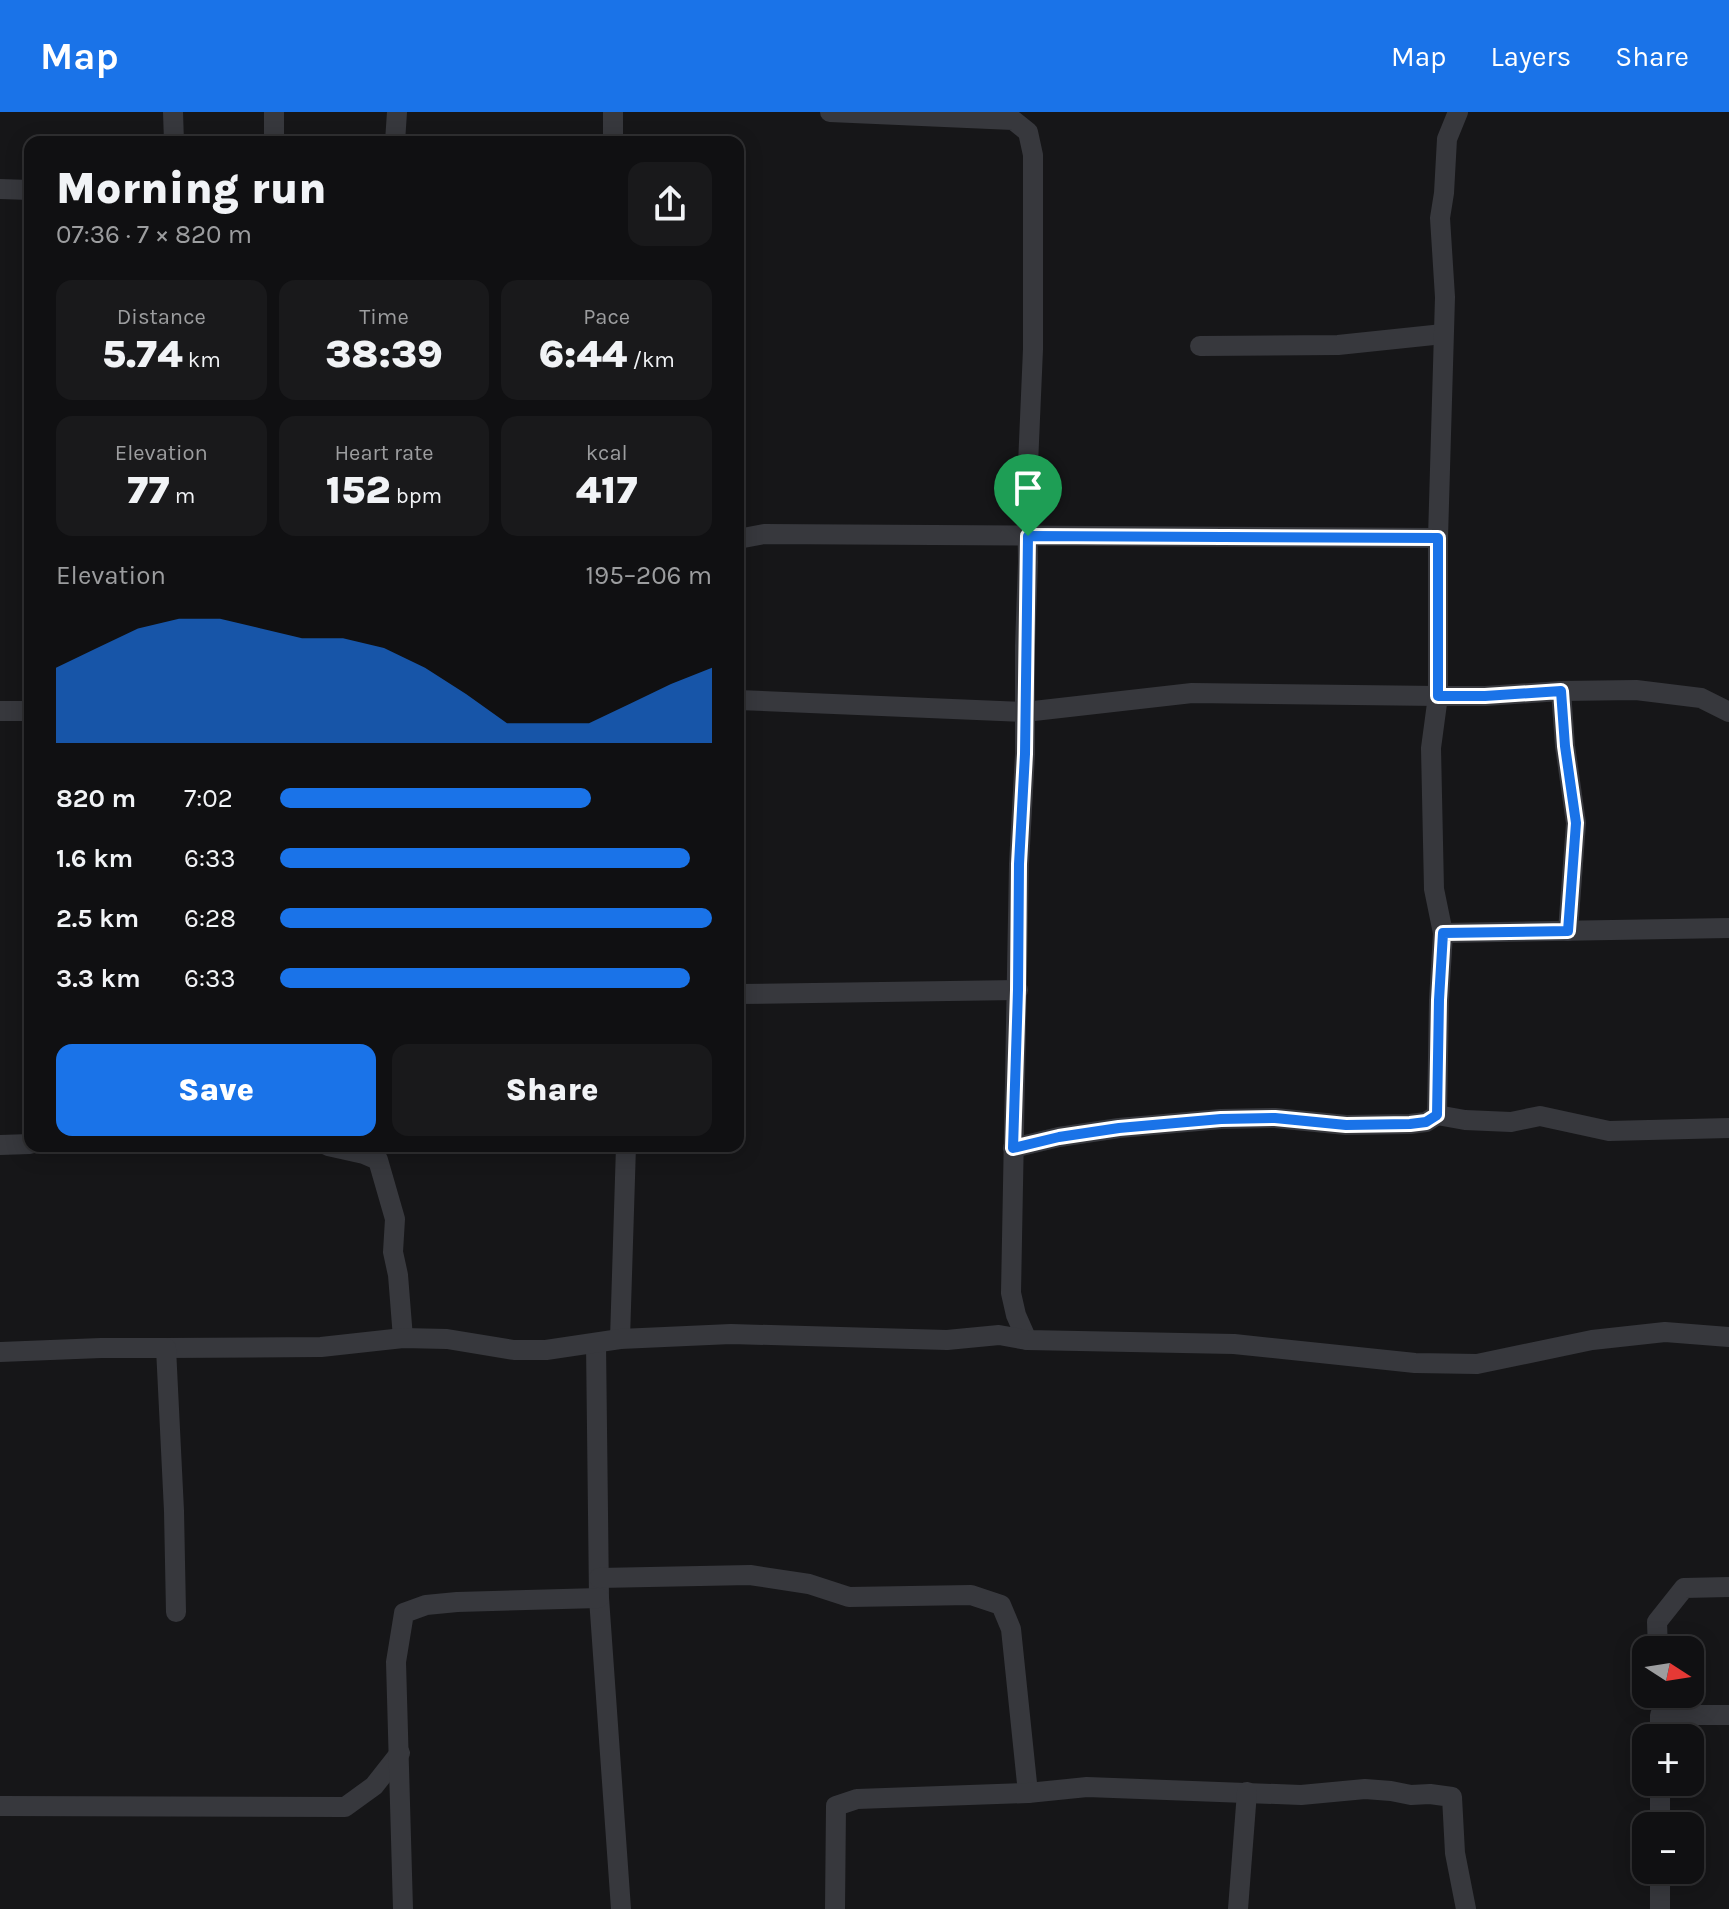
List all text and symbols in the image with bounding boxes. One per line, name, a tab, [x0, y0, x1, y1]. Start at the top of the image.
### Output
text: Map	[40, 34, 119, 79]
text: Map	[1391, 40, 1446, 73]
text: Layers	[1490, 40, 1571, 73]
text: Share	[1615, 40, 1689, 73]
button: share	[628, 162, 712, 246]
text: Morning run	[56, 163, 327, 214]
text: 07:36 · 7 × 820 m	[56, 219, 252, 250]
text: Distance	[117, 304, 206, 330]
text: Time	[359, 304, 409, 330]
text: Pace	[583, 304, 630, 330]
text: 5.74	[102, 330, 183, 377]
text: 38:39	[325, 330, 443, 377]
text: 6:44	[538, 330, 627, 377]
text: km	[183, 347, 221, 373]
text: /km	[627, 347, 675, 373]
text: Elevation	[115, 440, 208, 466]
text: Heart rate	[334, 440, 434, 466]
text: kcal	[586, 440, 628, 466]
pin	[994, 454, 1062, 536]
text: 77	[127, 466, 170, 513]
text: 152	[326, 466, 390, 513]
text: 417	[576, 466, 638, 513]
icon: arrive	[1006, 466, 1050, 510]
text: m	[170, 483, 195, 509]
text: bpm	[390, 483, 442, 509]
text: Elevation	[56, 560, 166, 591]
text: 195–206 m	[585, 560, 712, 591]
text: 820 m	[56, 783, 136, 814]
text: 7:02	[184, 783, 233, 814]
text: 1.6 km	[56, 843, 133, 874]
text: 6:33	[184, 843, 236, 874]
text: 2.5 km	[56, 903, 139, 934]
text: 6:28	[184, 903, 236, 934]
text: 3.3 km	[56, 963, 141, 994]
text: 6:33	[184, 963, 236, 994]
button: Save	[56, 1044, 376, 1136]
button: Share	[392, 1044, 712, 1136]
north arrow	[1632, 1636, 1704, 1708]
map controls	[1632, 1636, 1704, 1884]
button: +	[1632, 1724, 1704, 1796]
button: −	[1632, 1812, 1704, 1884]

